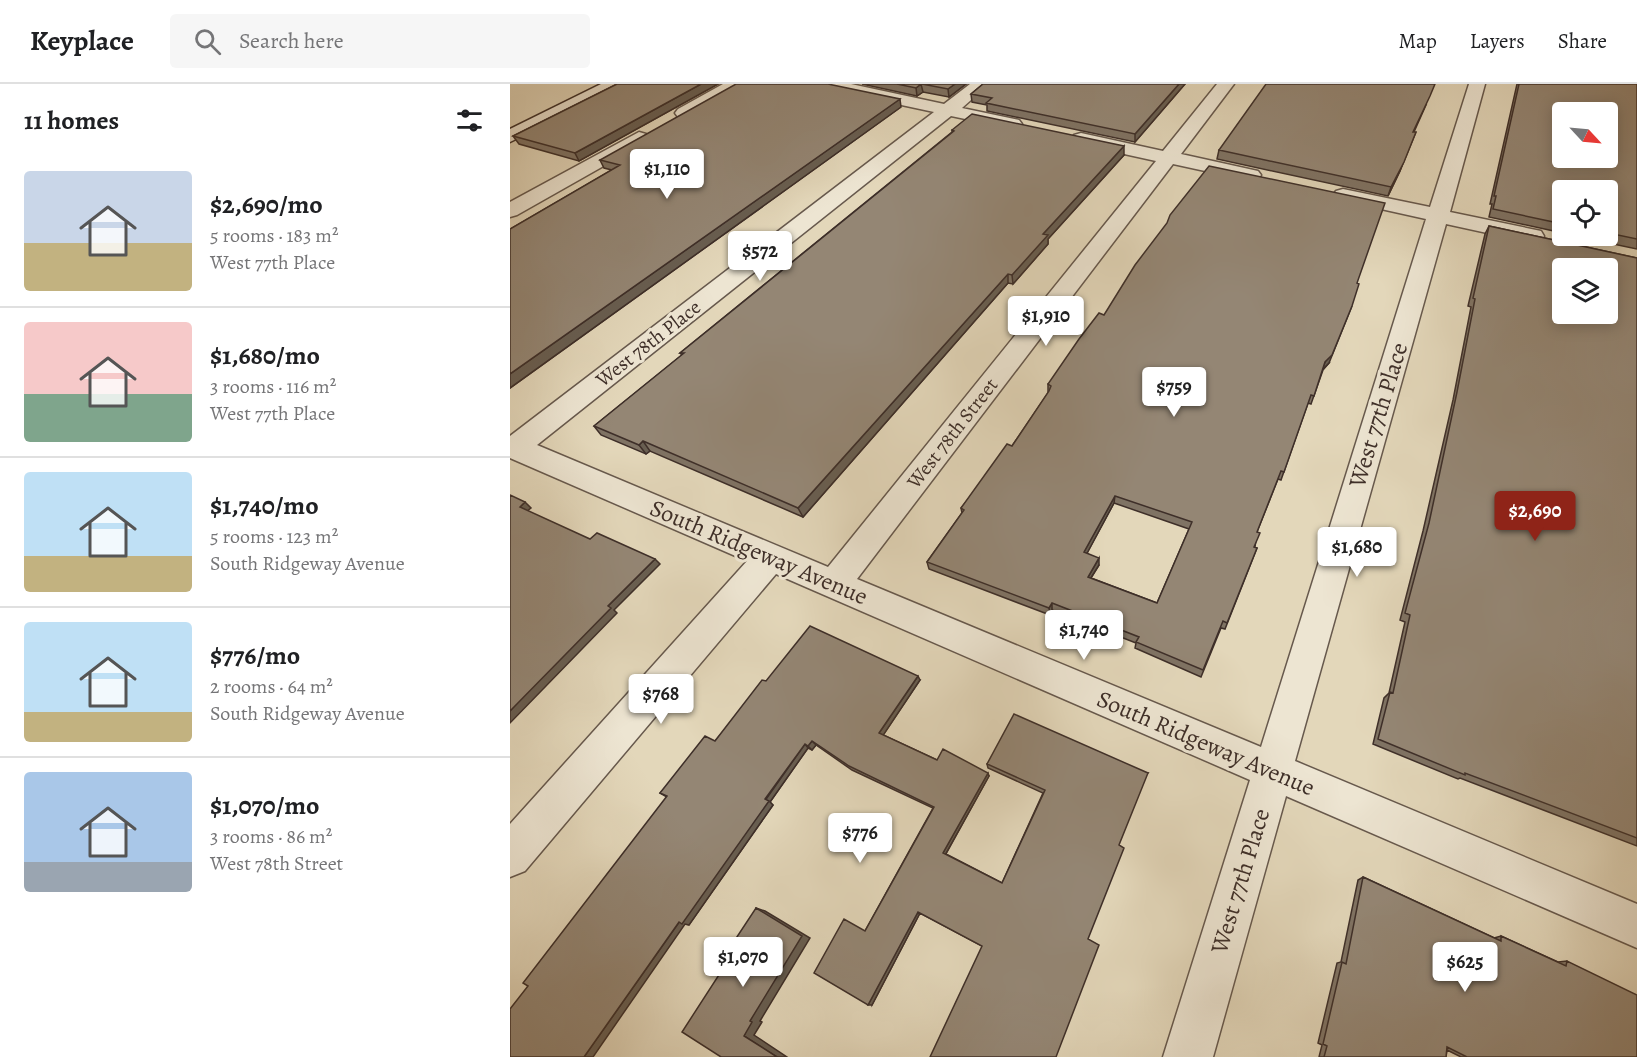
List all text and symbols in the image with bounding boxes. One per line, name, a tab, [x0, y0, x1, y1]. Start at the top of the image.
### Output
search box	[170, 14, 590, 68]
text: Keyplace	[30, 22, 134, 60]
icon: search	[191, 25, 224, 58]
text: Search here	[239, 26, 344, 56]
text: Map	[1398, 27, 1437, 55]
text: Layers	[1470, 27, 1525, 55]
text: Share	[1558, 27, 1607, 55]
north arrow	[1552, 102, 1618, 168]
map controls	[1552, 102, 1618, 324]
text: 11 homes	[24, 103, 119, 138]
icon: filters	[453, 104, 486, 137]
pin: $1,110	[618, 149, 716, 200]
text: $1,110	[644, 155, 690, 182]
button: locate	[1552, 180, 1618, 246]
text: $2,690/mo	[210, 187, 323, 222]
icon: home	[72, 195, 144, 267]
text: 5 rooms · 183 m²	[210, 222, 339, 249]
pin: $572	[724, 231, 796, 282]
text: $572	[742, 237, 778, 264]
text: West 77th Place	[210, 249, 335, 276]
button: layers	[1552, 258, 1618, 324]
street label: West 78th Place	[589, 294, 706, 394]
pin: $1,910	[997, 296, 1095, 347]
text: $1,910	[1022, 302, 1070, 329]
text: $1,680/mo	[210, 338, 320, 373]
street label: West 77th Place	[1340, 339, 1415, 492]
icon: home	[72, 346, 144, 418]
pin: $759	[1138, 367, 1210, 418]
street label: West 78th Street	[900, 372, 1004, 495]
text: 3 rooms · 116 m²	[210, 373, 336, 400]
text: $759	[1156, 373, 1192, 400]
text: West 77th Place	[210, 400, 335, 427]
text: $1,740/mo	[210, 488, 319, 523]
pin: $2,690	[1486, 491, 1584, 542]
street label: South Ridgeway Avenue	[645, 492, 873, 612]
icon: home	[72, 496, 144, 568]
text: $2,690	[1508, 497, 1562, 524]
text: 5 rooms · 123 m²	[210, 523, 338, 550]
pin: $1,680	[1308, 527, 1406, 578]
text: $1,680	[1332, 533, 1382, 560]
text: South Ridgeway Avenue	[210, 550, 405, 577]
pin: $1,740	[1035, 610, 1133, 661]
text: $1,740	[1059, 616, 1109, 643]
text: $776/mo	[210, 638, 300, 673]
icon: home	[72, 646, 144, 718]
text: 2 rooms · 64 m²	[210, 673, 333, 700]
pin: $768	[625, 674, 697, 725]
text: $768	[643, 680, 679, 707]
street label: South Ridgeway Avenue	[1092, 683, 1320, 803]
text: South Ridgeway Avenue	[210, 700, 405, 727]
text: $1,070/mo	[210, 788, 319, 823]
icon: home	[72, 796, 144, 868]
street label: West 77th Place	[1202, 805, 1277, 958]
pin: $776	[824, 813, 896, 864]
text: $776	[842, 819, 878, 846]
text: 3 rooms · 86 m²	[210, 823, 332, 850]
text: West 78th Street	[210, 850, 343, 877]
pin: $1,070	[694, 937, 792, 988]
pin: $625	[1429, 942, 1501, 993]
text: $1,070	[718, 943, 768, 970]
text: $625	[1447, 948, 1483, 975]

